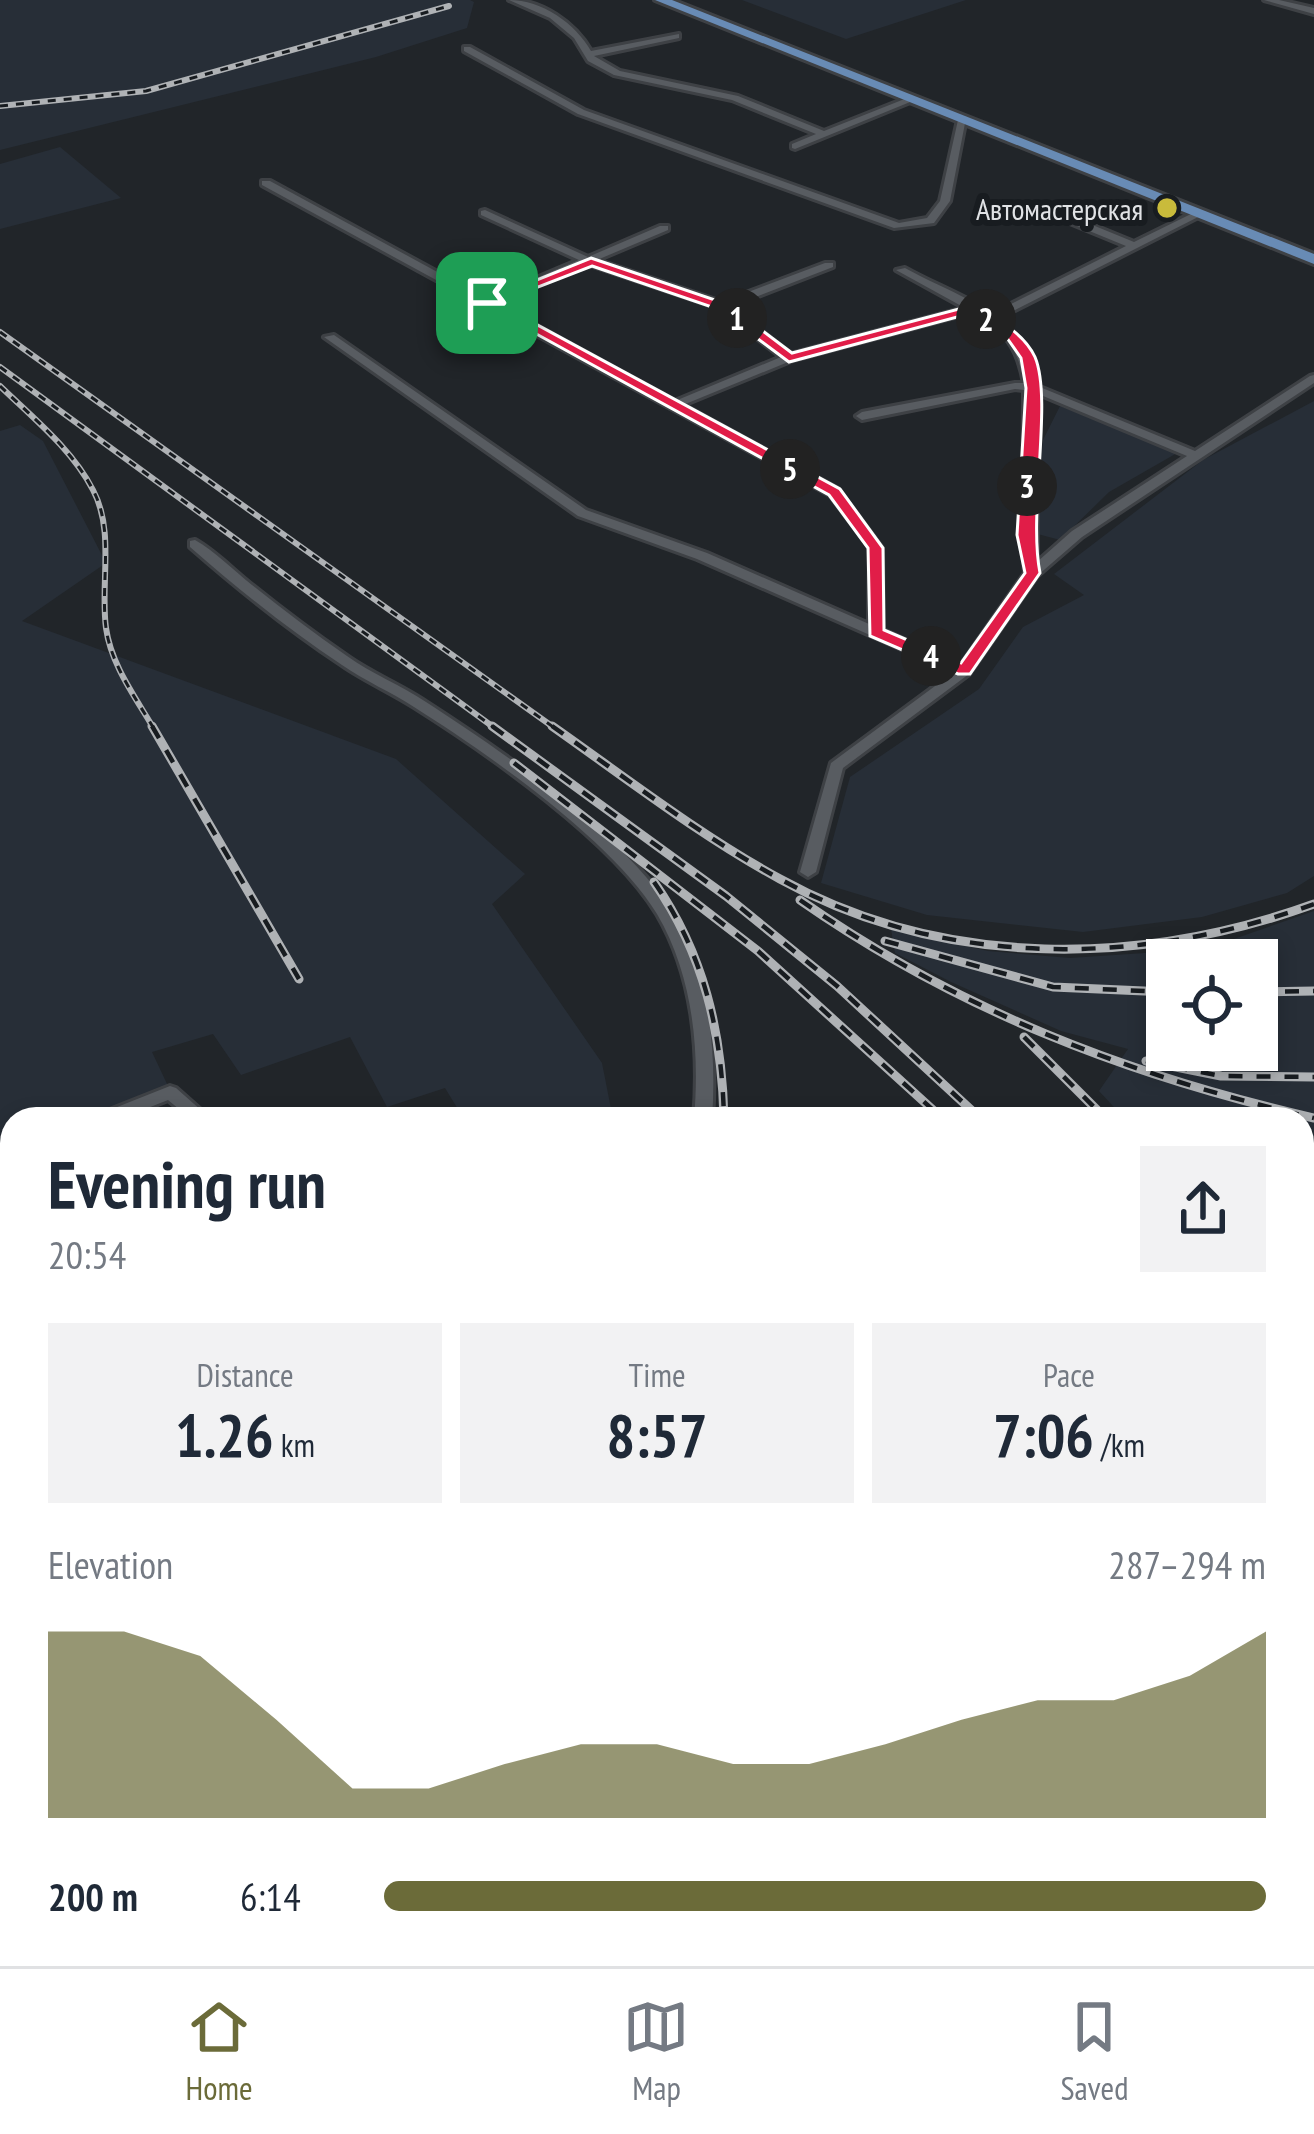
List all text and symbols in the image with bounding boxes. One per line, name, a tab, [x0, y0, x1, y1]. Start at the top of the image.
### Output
place label: Автомастерская	[976, 189, 1143, 228]
marker: Автомастерская	[1154, 195, 1180, 221]
pin	[436, 252, 538, 354]
icon: arrive	[454, 270, 520, 336]
pin: 1	[707, 288, 767, 348]
pin: 2	[956, 289, 1016, 349]
text: 1	[729, 296, 745, 339]
text: 2	[978, 297, 994, 340]
pin: 5	[760, 439, 820, 499]
text: 5	[782, 447, 798, 490]
pin: 3	[997, 456, 1057, 516]
text: 3	[1019, 464, 1035, 507]
pin: 4	[901, 626, 961, 686]
text: 4	[923, 634, 939, 677]
map controls	[1146, 939, 1278, 1071]
button: locate	[1146, 939, 1278, 1071]
text: Evening run	[48, 1141, 326, 1226]
button: share	[1140, 1146, 1266, 1272]
text: 20:54	[48, 1229, 126, 1280]
text: Distance	[196, 1353, 294, 1396]
text: Time	[628, 1353, 686, 1396]
text: Pace	[1043, 1353, 1095, 1396]
text: 1.26	[175, 1396, 274, 1474]
text: 8:57	[606, 1396, 708, 1474]
text: 7:06	[993, 1396, 1094, 1474]
text: km	[274, 1423, 315, 1466]
text: /km	[1094, 1423, 1145, 1466]
text: Elevation	[48, 1539, 173, 1590]
text: 287–294 m	[1108, 1539, 1266, 1590]
text: 200 m	[48, 1871, 138, 1922]
text: 6:14	[240, 1871, 301, 1922]
tab: Home	[185, 1994, 253, 2109]
tab: Map	[623, 1994, 689, 2109]
tab: Saved	[1060, 1994, 1128, 2109]

